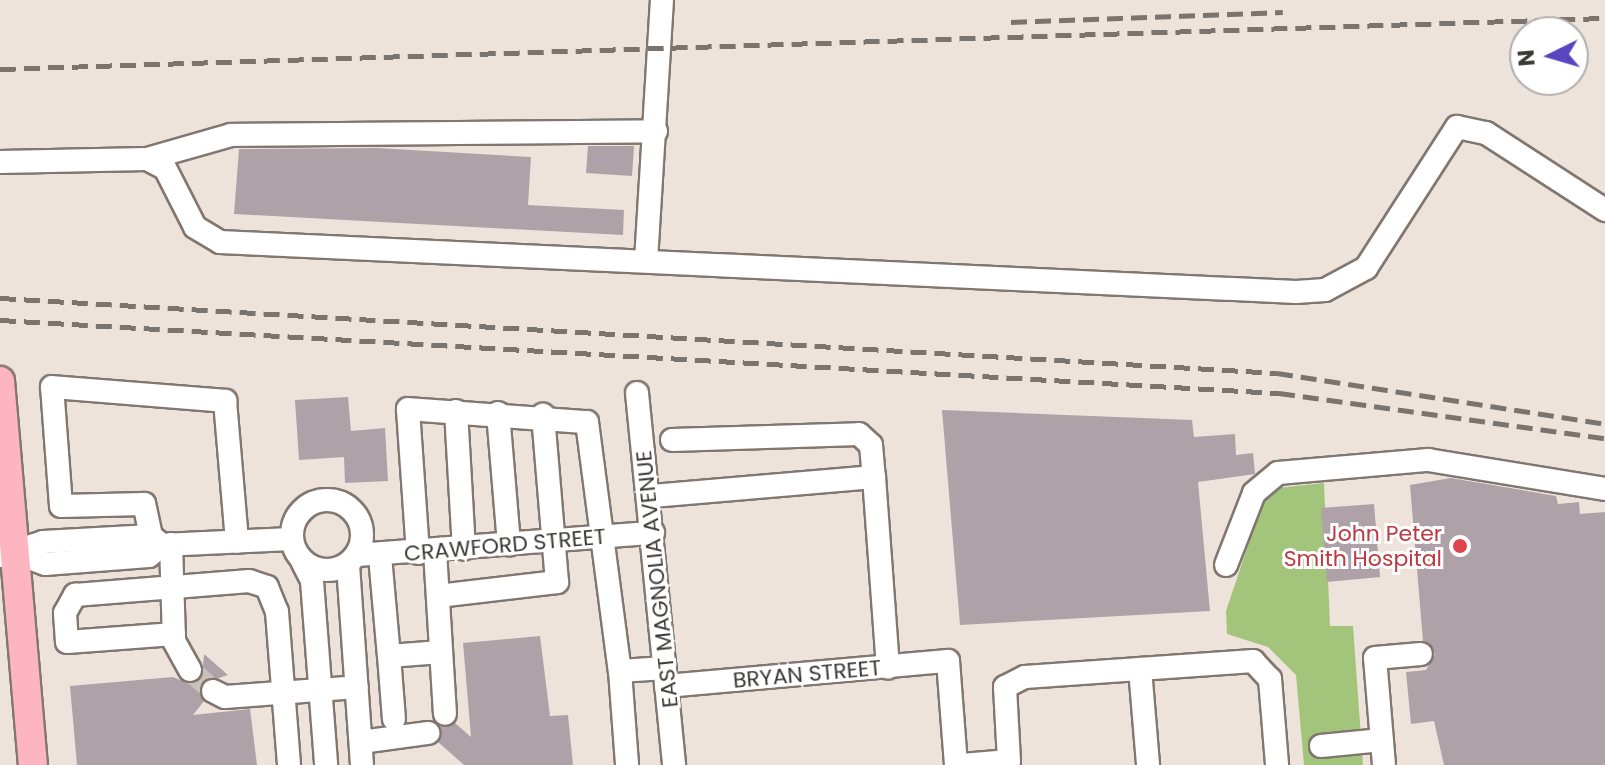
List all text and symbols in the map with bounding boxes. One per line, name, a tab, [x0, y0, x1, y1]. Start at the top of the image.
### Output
north arrow	[1509, 16, 1589, 96]
text: N	[1510, 48, 1543, 68]
street label: EAST MAGNOLIA AVENUE	[630, 449, 684, 709]
place label: John Peter Smith Hospital	[1284, 520, 1442, 572]
street label: CRAWFORD STREET	[403, 523, 607, 567]
marker: John Peter Smith Hospital	[1449, 535, 1471, 557]
street label: BRYAN STREET	[732, 654, 882, 694]

